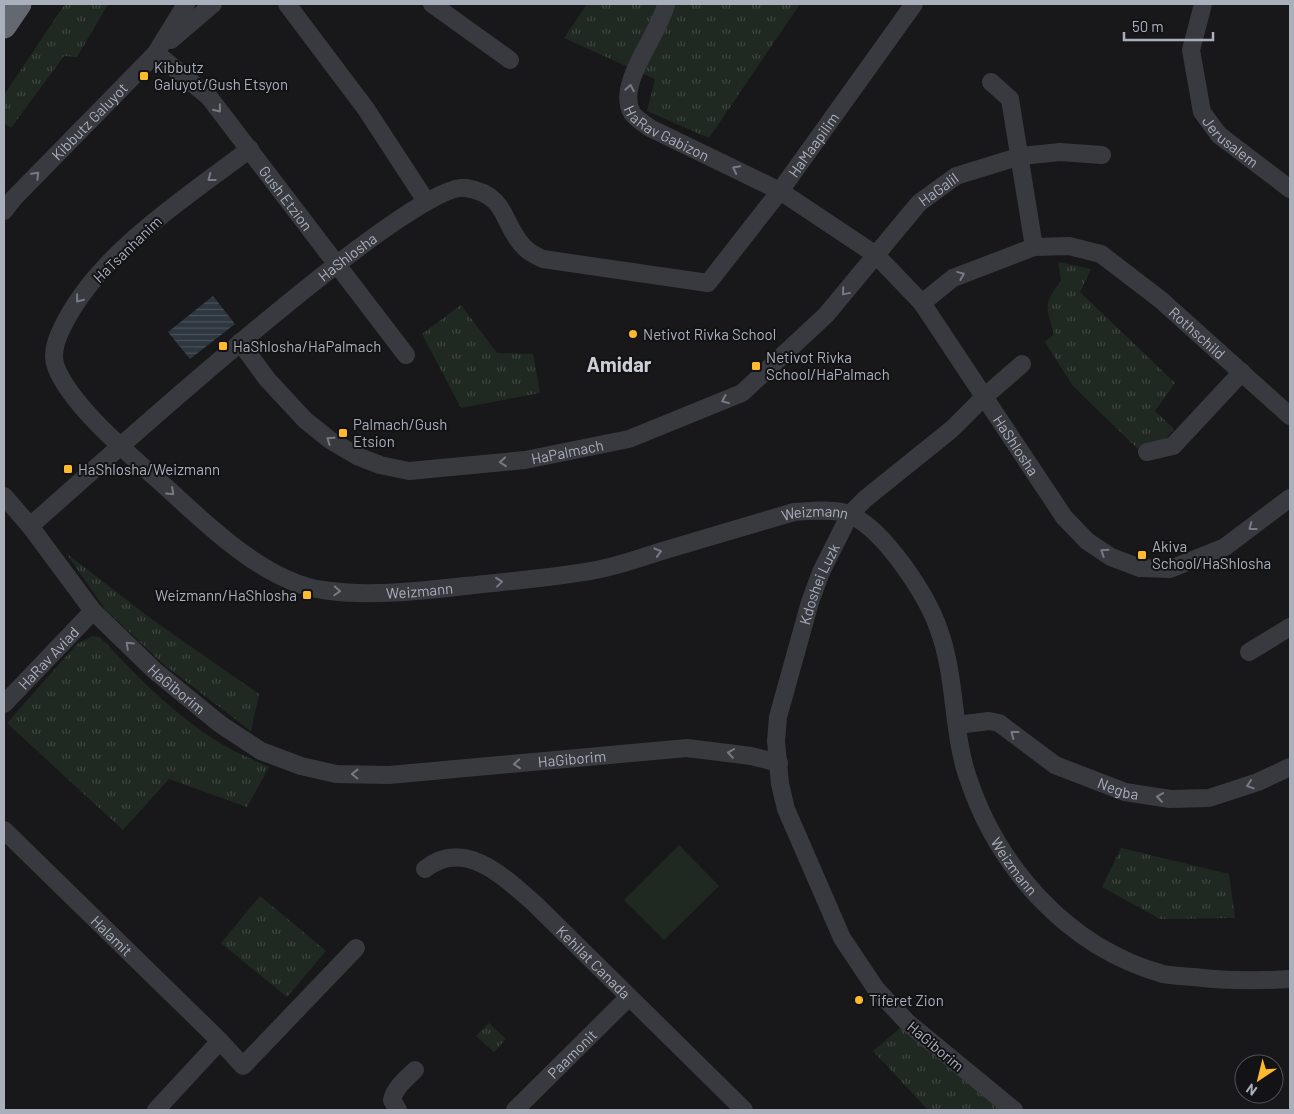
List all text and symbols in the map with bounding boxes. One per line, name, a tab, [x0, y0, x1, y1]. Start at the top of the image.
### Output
scale bar	[1124, 10, 1213, 42]
text: 50 m	[1132, 17, 1164, 35]
place label: Kibbutz Galuyot/Gush Etsyon	[154, 58, 288, 93]
marker: Kibbutz Galuyot/Gush Etsyon	[138, 70, 150, 82]
street label: Kibbutz Galuyot	[47, 79, 131, 164]
one-way arrow	[624, 84, 634, 93]
street label: HaRav Gabizon	[620, 102, 712, 164]
one-way arrow	[213, 103, 221, 112]
street label: HaMaapilim	[784, 109, 842, 181]
street label: Jerusalem	[1199, 112, 1262, 171]
street label: Gush Etzion	[256, 162, 317, 234]
one-way arrow	[732, 165, 741, 175]
street label: HaGalil	[915, 168, 962, 210]
one-way arrow	[30, 172, 39, 181]
one-way arrow	[207, 172, 217, 181]
street label: HaTsanhanim	[89, 212, 165, 286]
street label: HaShlosha	[314, 229, 380, 285]
one-way arrow	[956, 271, 965, 282]
one-way arrow	[841, 287, 850, 296]
one-way arrow	[76, 293, 85, 303]
street label: Rothschild	[1165, 303, 1229, 363]
place label: Netivot Rivka School	[643, 325, 776, 343]
marker: Netivot Rivka School	[627, 328, 639, 340]
place label: HaShlosha/HaPalmach	[233, 337, 381, 355]
marker: HaShlosha/HaPalmach	[217, 340, 229, 352]
place label: Netivot Rivka School/HaPalmach	[766, 348, 890, 383]
district label: Amidar	[587, 352, 652, 376]
marker: Netivot Rivka School/HaPalmach	[750, 360, 762, 372]
one-way arrow	[721, 394, 730, 405]
street label: HaShlosha	[990, 411, 1043, 479]
place label: Palmach/Gush Etsion	[353, 415, 447, 450]
marker: Palmach/Gush Etsion	[337, 427, 349, 439]
street label: HaPalmach	[529, 435, 605, 468]
one-way arrow	[326, 437, 336, 446]
one-way arrow	[498, 456, 506, 467]
place label: HaShlosha/Weizmann	[78, 460, 220, 478]
marker: HaShlosha/Weizmann	[62, 463, 74, 475]
one-way arrow	[165, 486, 174, 495]
street label: Weizmann	[779, 501, 850, 524]
one-way arrow	[1248, 521, 1257, 530]
place label: Akiva School/HaShlosha	[1152, 537, 1271, 572]
street label: Kdoshei Luzk	[795, 540, 843, 627]
one-way arrow	[653, 548, 662, 558]
one-way arrow	[1100, 549, 1109, 558]
marker: Akiva School/HaShlosha	[1136, 549, 1148, 561]
one-way arrow	[495, 577, 503, 588]
street label: Weizmann	[386, 578, 454, 602]
one-way arrow	[333, 585, 341, 596]
place label: Weizmann/HaShlosha	[155, 586, 297, 604]
marker: Weizmann/HaShlosha	[301, 589, 313, 601]
street label: HaRav Aviad	[14, 623, 82, 693]
one-way arrow	[125, 642, 134, 651]
street label: HaGiborim	[144, 660, 209, 717]
one-way arrow	[1010, 731, 1019, 740]
street label: HaGiborim	[537, 746, 607, 770]
one-way arrow	[727, 749, 735, 759]
one-way arrow	[513, 758, 521, 769]
one-way arrow	[351, 769, 358, 779]
street label: Negba	[1095, 773, 1140, 803]
one-way arrow	[1247, 779, 1255, 789]
one-way arrow	[1156, 793, 1165, 803]
street label: Weizmann	[987, 834, 1041, 899]
street label: Halamit	[88, 911, 136, 960]
street label: Kehilat Canada	[553, 922, 635, 1002]
place label: Tiferet Zion	[869, 991, 944, 1009]
marker: Tiferet Zion	[853, 994, 865, 1006]
street label: HaGiborim	[904, 1017, 968, 1075]
street label: Paamonit	[543, 1025, 600, 1082]
north arrow	[1234, 1054, 1284, 1104]
text: N	[1243, 1080, 1260, 1100]

